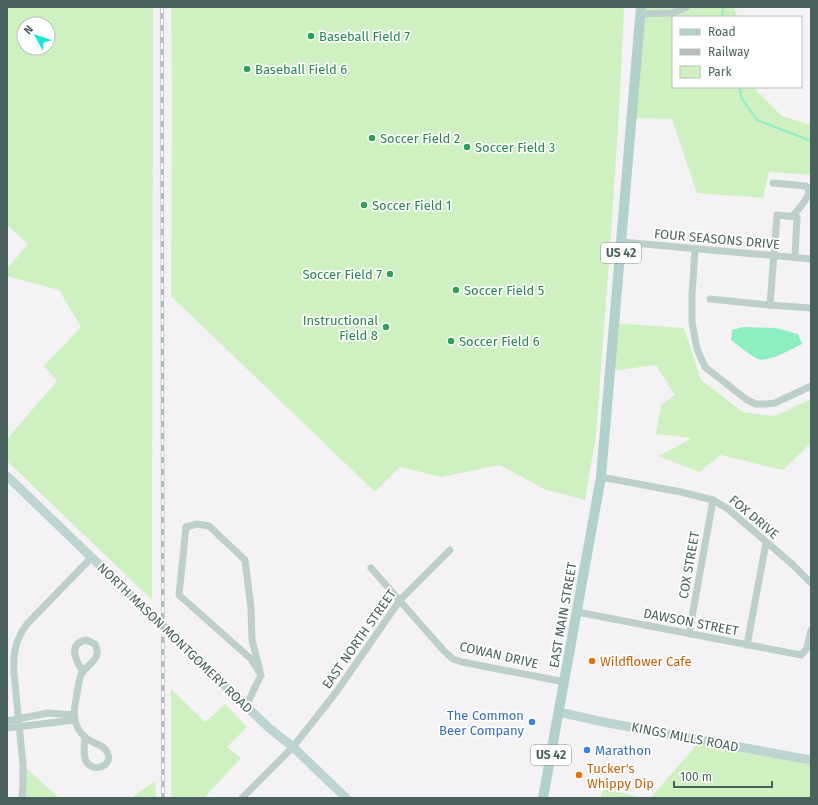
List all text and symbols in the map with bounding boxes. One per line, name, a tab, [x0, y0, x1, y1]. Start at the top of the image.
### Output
north arrow	[16, 16, 56, 56]
legend	[672, 16, 802, 88]
text: N	[21, 23, 36, 37]
text: Road	[708, 25, 736, 39]
place label: Baseball Field 7	[319, 29, 410, 44]
marker: Baseball Field 7	[306, 31, 316, 41]
text: Railway	[708, 45, 749, 59]
place label: Baseball Field 6	[255, 62, 347, 77]
marker: Baseball Field 6	[242, 64, 252, 74]
text: Park	[708, 65, 732, 79]
place label: Soccer Field 2	[380, 131, 460, 146]
marker: Soccer Field 2	[367, 133, 377, 143]
place label: Soccer Field 3	[475, 140, 555, 155]
marker: Soccer Field 3	[462, 142, 472, 152]
place label: Soccer Field 1	[372, 198, 451, 213]
marker: Soccer Field 1	[359, 200, 369, 210]
street label: FOUR SEASONS DRIVE	[653, 226, 781, 252]
road number: US 42	[601, 243, 641, 263]
place label: Soccer Field 7	[302, 267, 382, 282]
marker: Soccer Field 7	[385, 269, 395, 279]
place label: Soccer Field 5	[464, 283, 544, 298]
marker: Soccer Field 5	[451, 285, 461, 295]
place label: Instructional Field 8	[303, 313, 378, 343]
marker: Instructional Field 8	[381, 322, 391, 332]
place label: Soccer Field 6	[459, 334, 540, 349]
marker: Soccer Field 6	[446, 336, 456, 346]
street label: FOX DRIVE	[726, 492, 782, 542]
street label: COX STREET	[676, 530, 702, 600]
street label: NORTH MASON MONTGOMERY ROAD	[95, 560, 255, 716]
street label: EAST MAIN STREET	[546, 561, 580, 669]
street label: EAST NORTH STREET	[319, 586, 399, 692]
street label: DAWSON STREET	[642, 605, 740, 639]
street label: COWAN DRIVE	[458, 639, 540, 671]
place label: Wildflower Cafe	[600, 654, 692, 669]
marker: Wildflower Cafe	[587, 656, 597, 666]
place label: The Common Beer Company	[439, 708, 525, 738]
marker: The Common Beer Company	[527, 717, 537, 727]
street label: KINGS MILLS ROAD	[630, 719, 740, 755]
place label: Marathon	[595, 743, 651, 758]
road number: US 42	[531, 745, 571, 765]
marker: Marathon	[582, 745, 592, 755]
place label: Tucker's Whippy Dip	[587, 761, 654, 791]
scale bar	[674, 763, 772, 789]
marker: Tucker's Whippy Dip	[574, 770, 584, 780]
text: 100 m	[680, 770, 712, 784]

